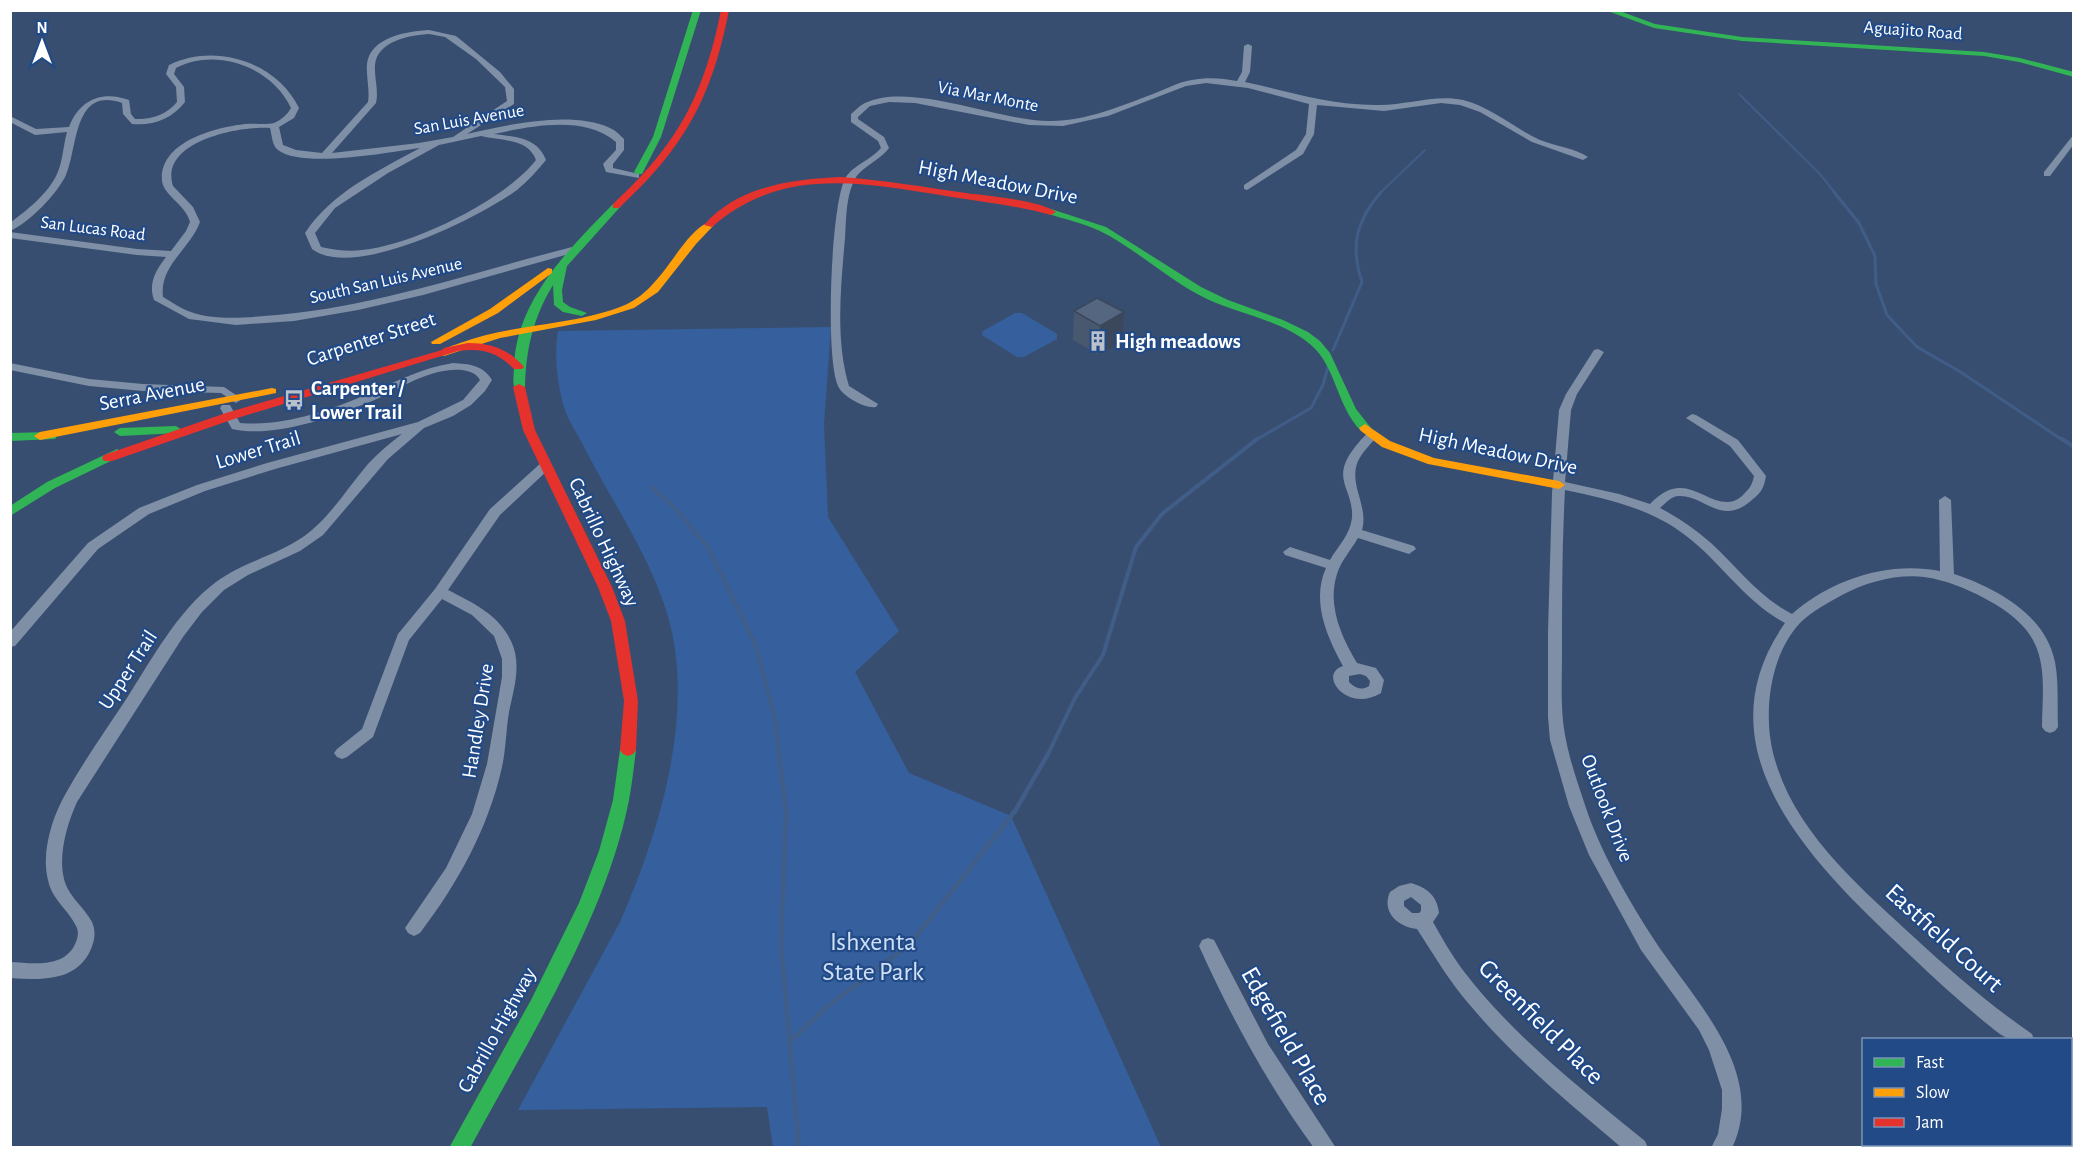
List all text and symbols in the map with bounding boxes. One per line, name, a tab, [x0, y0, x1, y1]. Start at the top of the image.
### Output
north arrow	[12, 12, 72, 72]
street label: Aguajito Road	[1863, 19, 1963, 43]
text: N	[36, 20, 48, 36]
street label: Via Mar Monte	[936, 78, 1040, 116]
street label: San Luis Avenue	[412, 101, 526, 139]
street label: High Meadow Drive	[917, 156, 1079, 208]
street label: San Lucas Road	[39, 214, 147, 244]
street label: South San Luis Avenue	[308, 255, 464, 307]
street label: Carpenter Street	[304, 308, 438, 370]
building icon: High meadows	[1086, 329, 1110, 353]
place label: High meadows	[1115, 331, 1241, 352]
street label: Serra Avenue	[98, 373, 206, 415]
place label: Carpenter / Lower Trail	[311, 378, 405, 423]
bus stop icon: Carpenter / Lower Trail	[282, 388, 306, 412]
street label: High Meadow Drive	[1417, 424, 1579, 478]
street label: Lower Trail	[213, 427, 303, 473]
street label: Cabrillo Highway	[565, 474, 643, 610]
street label: Upper Trail	[95, 627, 161, 713]
street label: Handley Drive	[459, 662, 497, 780]
street label: Outlook Drive	[1577, 751, 1637, 865]
street label: Eastfield Court	[1880, 879, 2008, 997]
park label: Ishxenta State Park	[822, 929, 924, 985]
street label: Greenfield Place	[1473, 954, 1609, 1090]
street label: Edgefield Place	[1236, 963, 1336, 1109]
street label: Cabrillo Highway	[454, 964, 540, 1096]
legend	[1862, 1038, 2072, 1146]
text: Fast	[1916, 1054, 1944, 1072]
text: Slow	[1916, 1084, 1949, 1102]
text: Jam	[1916, 1114, 1944, 1132]

